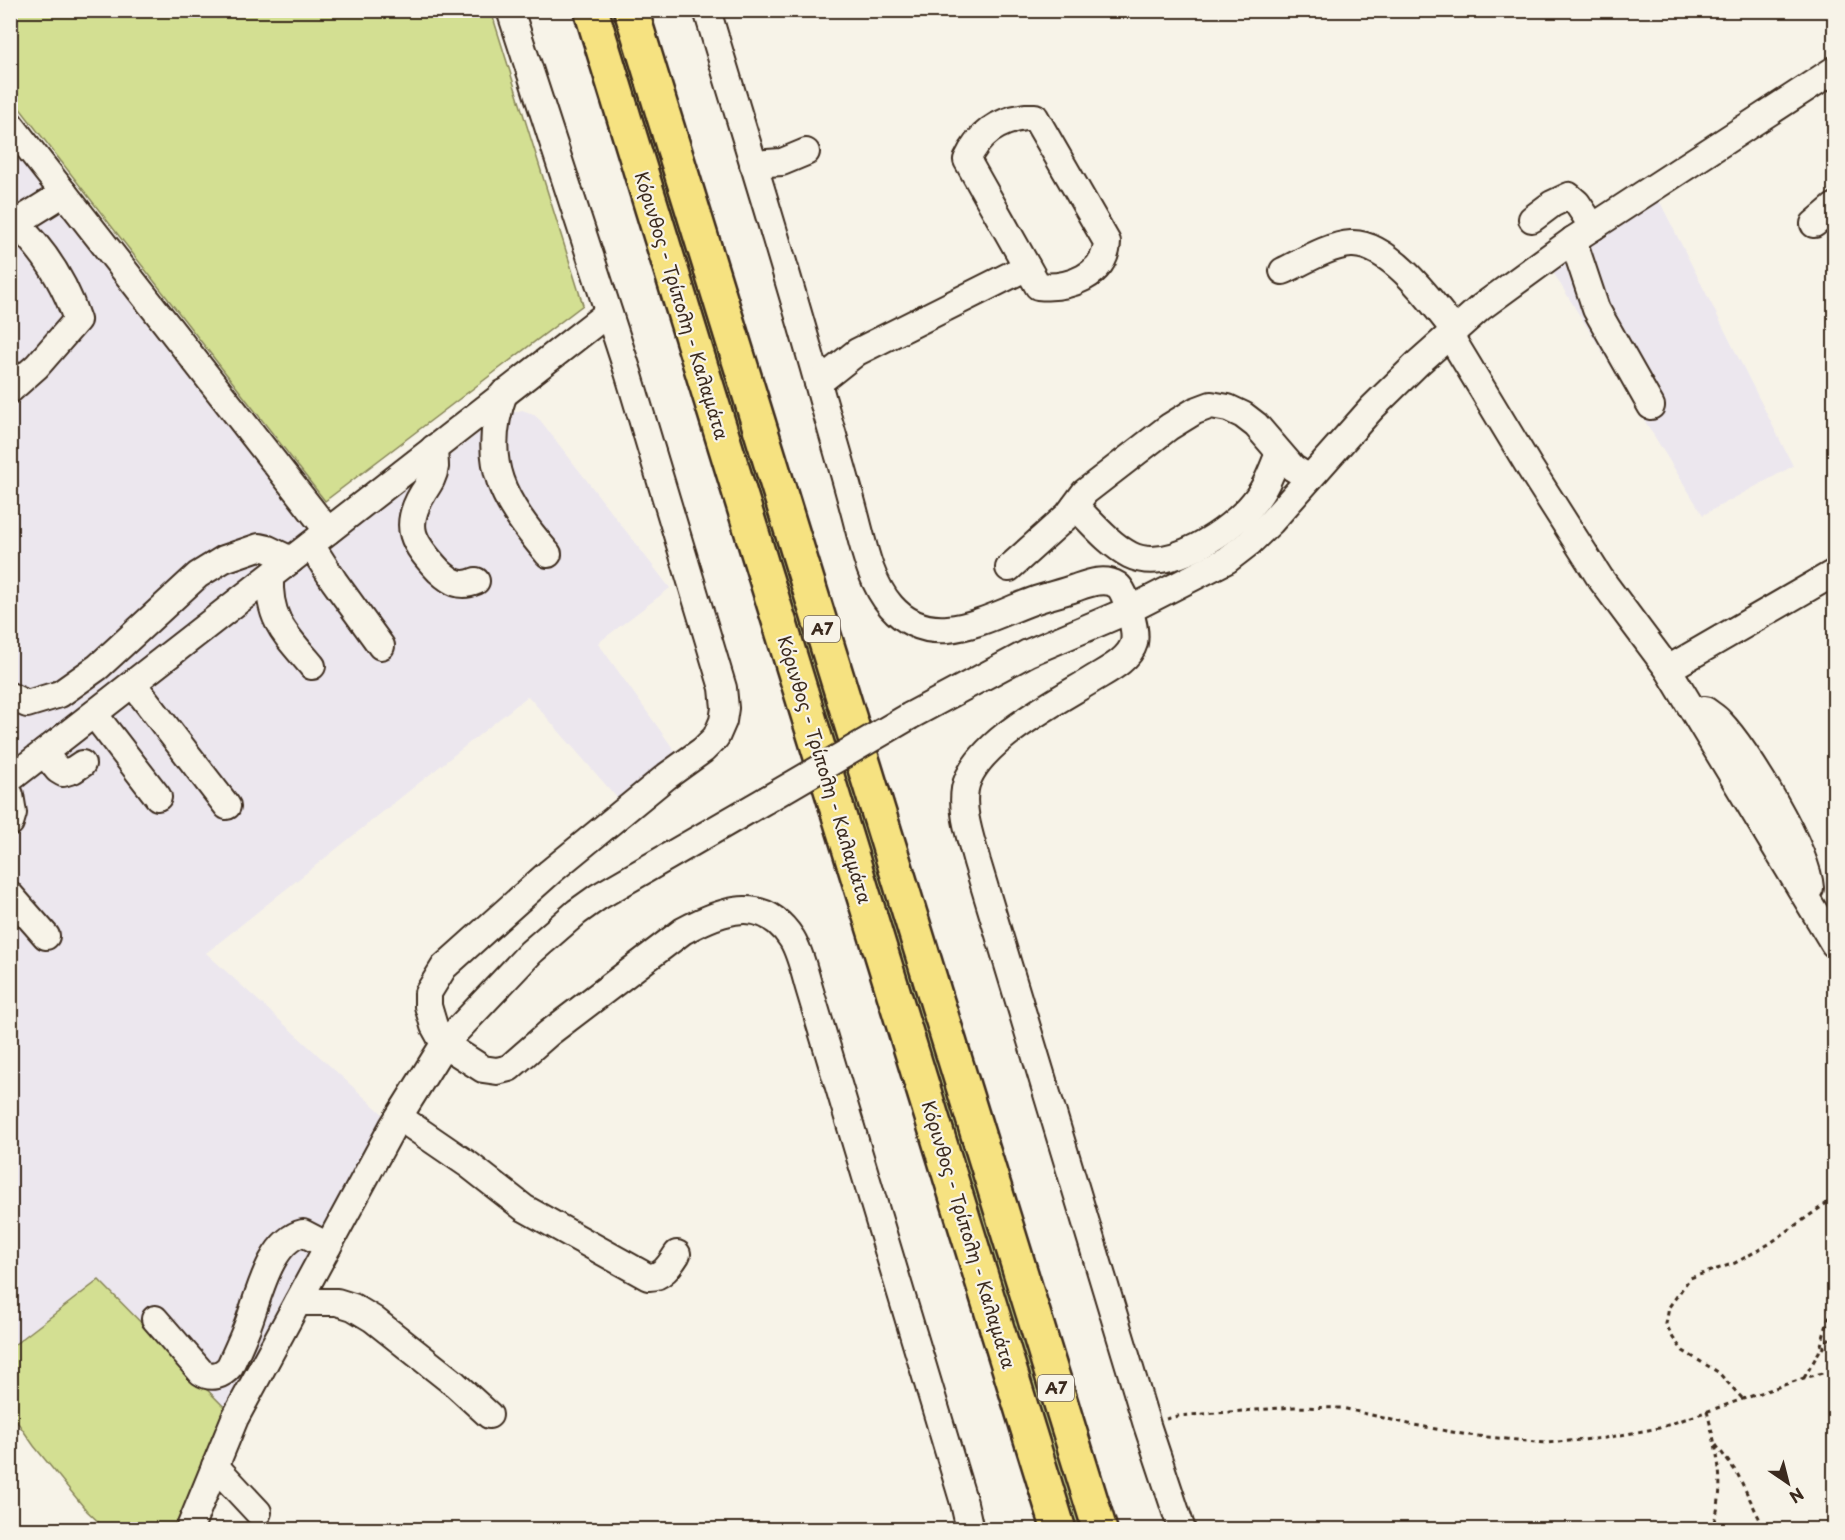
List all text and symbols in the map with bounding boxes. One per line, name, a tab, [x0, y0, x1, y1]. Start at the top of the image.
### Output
street label: Κόρινθος - Τρίπολη - Καλαμάτα	[629, 168, 736, 443]
road number: Α7	[804, 616, 840, 642]
street label: Κόρινθος - Τρίπολη - Καλαμάτα	[772, 632, 879, 907]
street label: Κόρινθος - Τρίπολη - Καλαμάτα	[916, 1097, 1023, 1372]
road number: Α7	[1038, 1375, 1074, 1401]
north arrow	[1758, 1453, 1818, 1513]
text: N	[1785, 1483, 1809, 1510]

